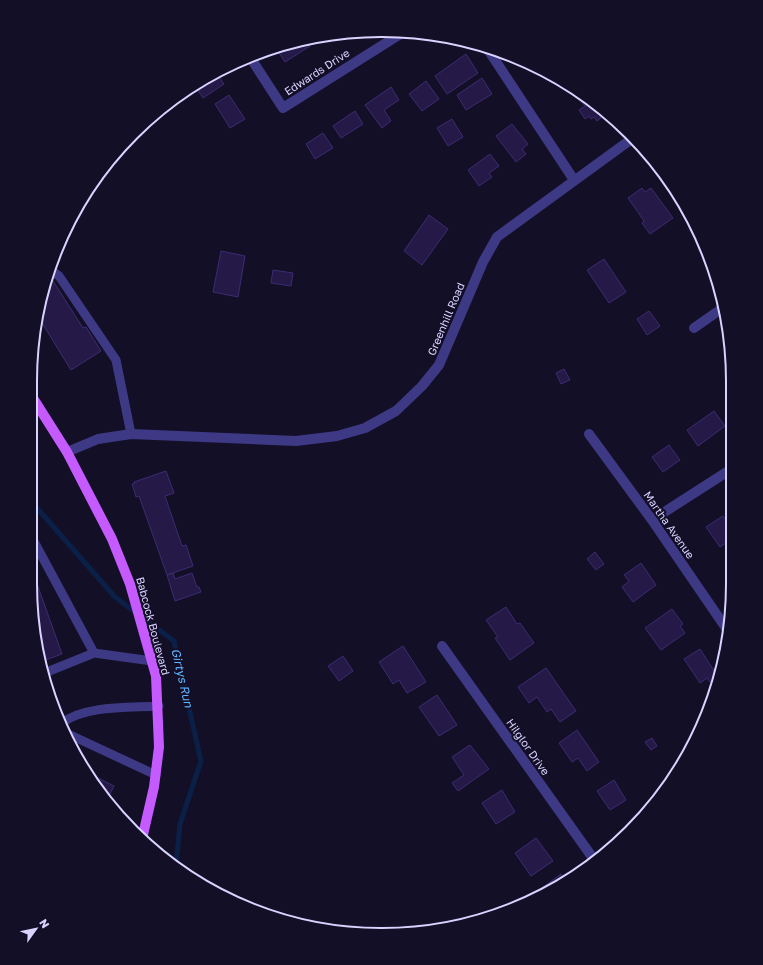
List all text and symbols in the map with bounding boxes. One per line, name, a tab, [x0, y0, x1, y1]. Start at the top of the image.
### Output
street label: Edwards Drive	[282, 46, 352, 97]
street label: Greenhill Road	[424, 280, 467, 357]
street label: Martha Avenue	[641, 489, 697, 561]
street label: Babcock Boulevard	[134, 575, 173, 676]
water label: Girtys Run	[168, 647, 197, 710]
street label: Hilglor Drive	[504, 716, 553, 777]
north arrow	[16, 909, 56, 949]
text: N	[37, 916, 53, 930]

